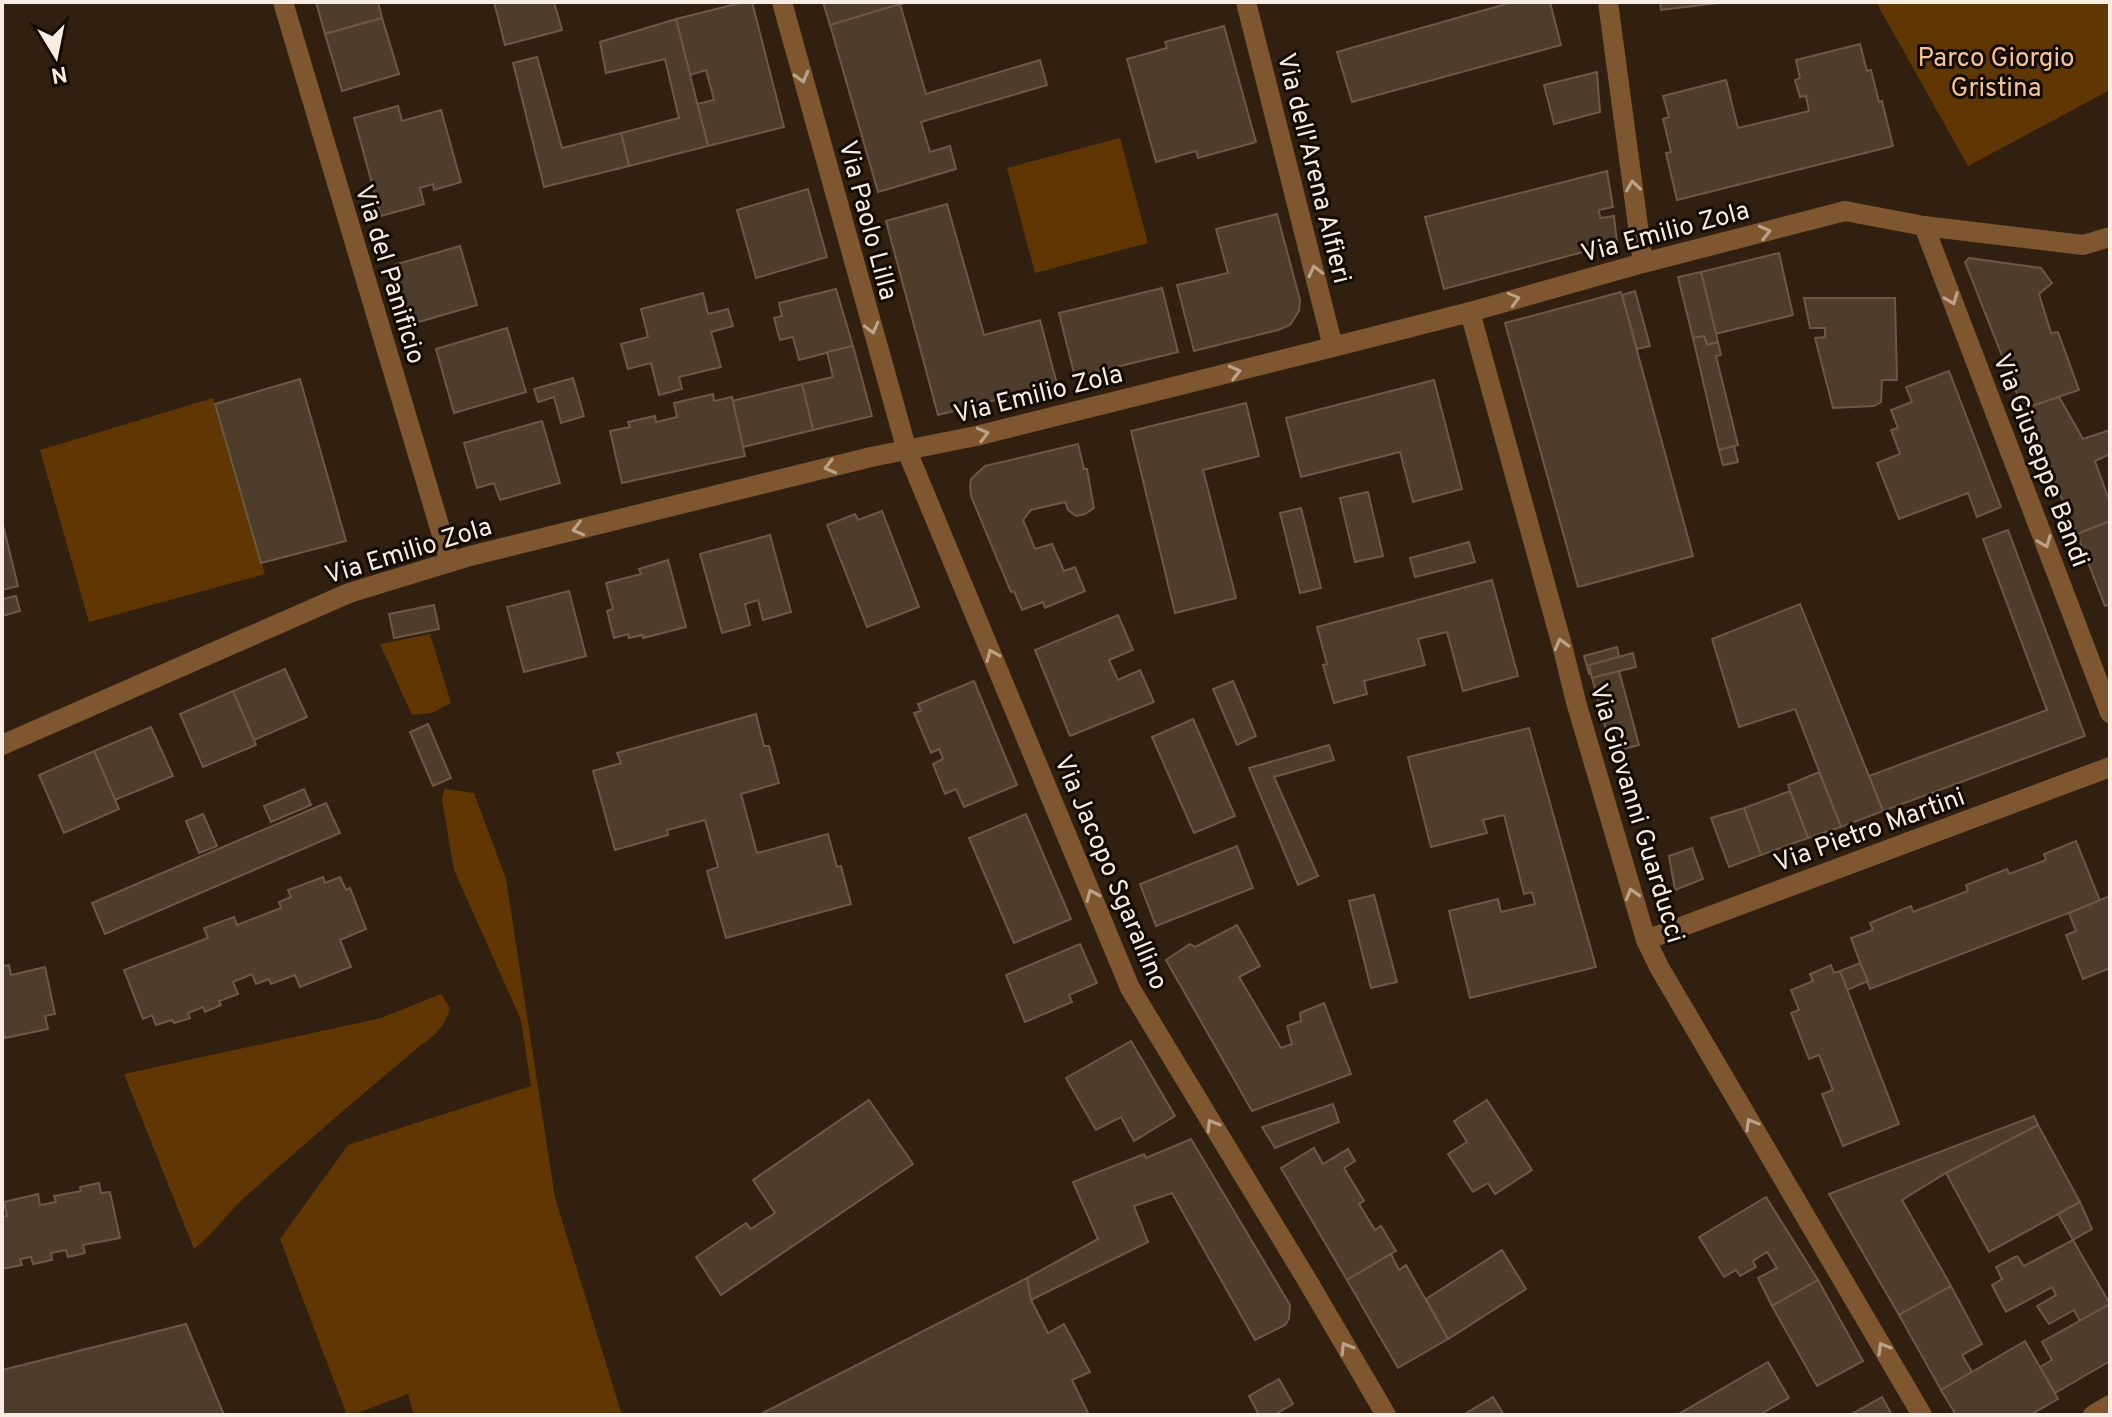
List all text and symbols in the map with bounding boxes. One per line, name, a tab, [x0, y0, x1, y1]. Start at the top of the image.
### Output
north arrow	[16, 16, 96, 96]
park label: Parco Giorgio Gristina	[1917, 43, 2075, 106]
street label: Via dell'Arena Alfieri	[1268, 50, 1357, 287]
text: N	[49, 59, 69, 88]
one-way arrow	[793, 70, 810, 84]
street label: Via Paolo Lilla	[829, 137, 904, 304]
one-way arrow	[1625, 179, 1642, 193]
street label: Via del Panificio	[346, 181, 431, 368]
street label: Via Emilio Zola	[1578, 195, 1753, 272]
one-way arrow	[1757, 224, 1771, 241]
one-way arrow	[1307, 265, 1324, 279]
one-way arrow	[1942, 291, 1959, 305]
one-way arrow	[1506, 292, 1520, 309]
one-way arrow	[862, 320, 879, 334]
street label: Via Giuseppe Bandi	[1984, 350, 2096, 572]
street label: Via Emilio Zola	[951, 359, 1126, 432]
one-way arrow	[1228, 364, 1242, 381]
one-way arrow	[975, 426, 989, 443]
one-way arrow	[824, 458, 838, 475]
street label: Via Emilio Zola	[321, 511, 496, 593]
one-way arrow	[571, 520, 585, 537]
one-way arrow	[2035, 534, 2052, 548]
one-way arrow	[1554, 637, 1571, 651]
one-way arrow	[985, 649, 1001, 663]
street label: Via Giovanni Guarducci	[1580, 680, 1691, 947]
street label: Via Jacopo Sgarallino	[1045, 751, 1174, 995]
street label: Via Pietro Martini	[1770, 782, 1970, 881]
one-way arrow	[1625, 887, 1641, 901]
one-way arrow	[1085, 889, 1101, 903]
one-way arrow	[1745, 1118, 1761, 1133]
one-way arrow	[1207, 1119, 1222, 1134]
one-way arrow	[1340, 1342, 1356, 1357]
one-way arrow	[1877, 1342, 1893, 1357]

